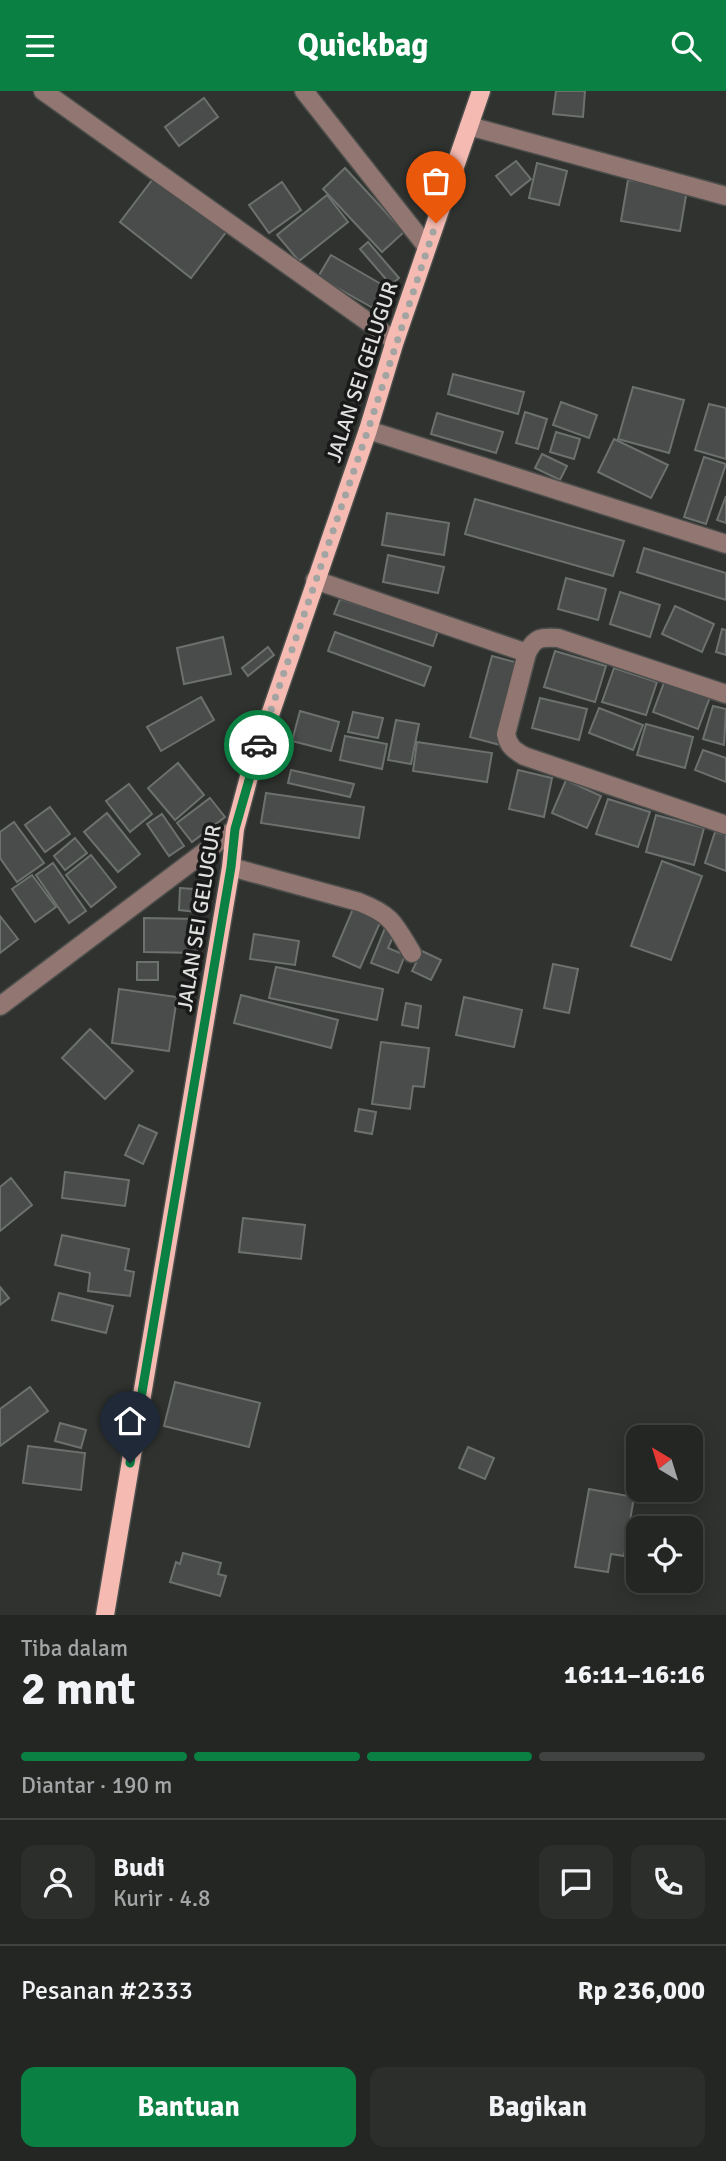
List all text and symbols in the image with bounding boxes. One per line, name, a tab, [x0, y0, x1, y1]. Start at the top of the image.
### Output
text: Quickbag	[298, 26, 429, 65]
icon: menu	[21, 27, 59, 65]
icon: search	[667, 27, 705, 65]
pin	[406, 151, 466, 223]
icon: bag	[417, 162, 455, 200]
street label: JALAN SEI GELUGUR	[321, 278, 403, 466]
courier	[224, 710, 294, 780]
icon: car	[240, 726, 278, 764]
street label: JALAN SEI GELUGUR	[171, 823, 227, 1013]
pin	[100, 1391, 160, 1463]
icon: home	[111, 1402, 149, 1440]
north arrow	[626, 1425, 704, 1501]
map controls	[626, 1425, 703, 1593]
button: locate	[626, 1516, 703, 1593]
text: Tiba dalam	[21, 1634, 128, 1663]
text: 16:11–16:16	[564, 1659, 705, 1691]
text: 2 mnt	[21, 1661, 136, 1717]
text: Diantar · 190 m	[21, 1771, 172, 1800]
button: person	[21, 1845, 95, 1919]
button: chat	[539, 1845, 613, 1919]
button: phone	[631, 1845, 705, 1919]
text: Budi	[113, 1852, 165, 1884]
text: Kurir · 4.8	[113, 1884, 210, 1913]
text: Pesanan #2333	[21, 1975, 193, 2007]
text: Rp 236,000	[577, 1975, 705, 2007]
button: Bantuan	[21, 2067, 356, 2147]
button: Bagikan	[370, 2067, 705, 2147]

